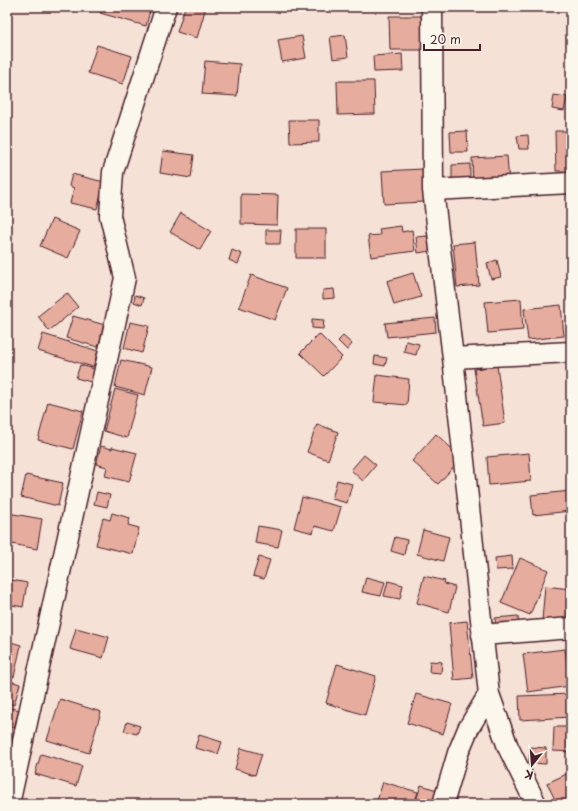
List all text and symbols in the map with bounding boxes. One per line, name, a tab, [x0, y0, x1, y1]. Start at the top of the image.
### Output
scale bar	[424, 26, 480, 52]
text: 20 m	[430, 30, 461, 48]
north arrow	[512, 745, 552, 785]
text: K	[523, 766, 535, 784]

